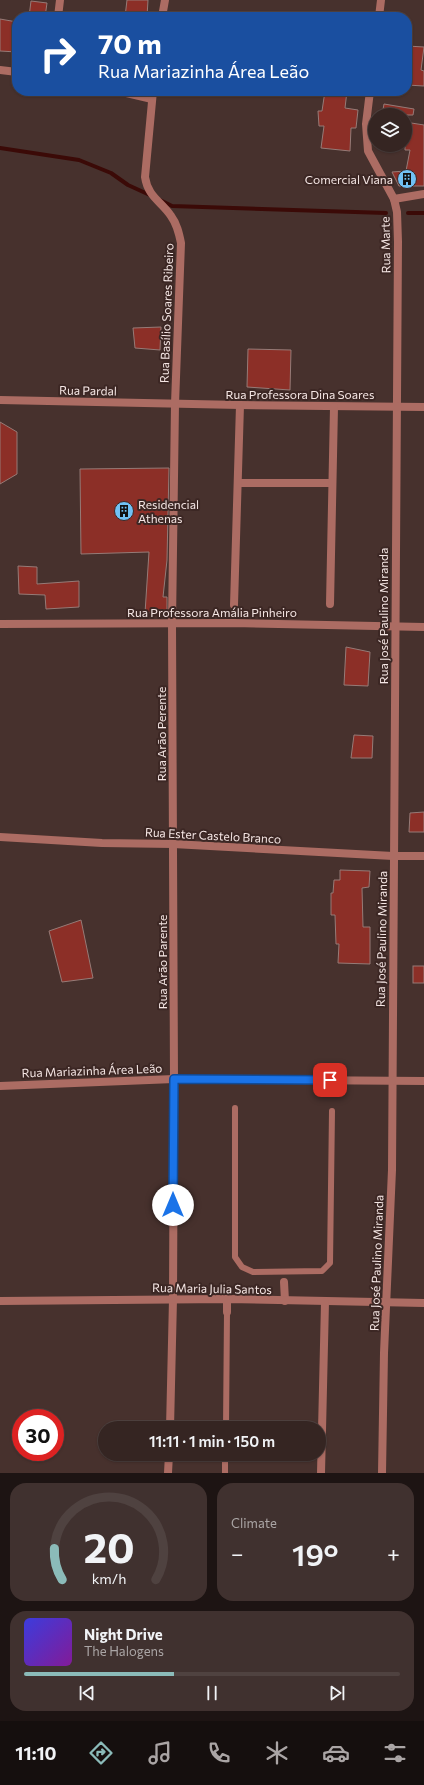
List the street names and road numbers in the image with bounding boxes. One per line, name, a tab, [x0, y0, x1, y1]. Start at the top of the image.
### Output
street label: Rua Marte	[378, 216, 392, 274]
street label: Rua Basílio Soares Ribeiro	[157, 243, 175, 383]
street label: Rua Pardal	[59, 382, 117, 398]
street label: Rua Professora Dina Soares	[226, 387, 374, 401]
street label: Rua José Paulino Miranda	[376, 548, 391, 684]
street label: Rua Professora Amália Pinheiro	[127, 605, 297, 619]
street label: Rua Arão Perente	[154, 687, 168, 781]
street label: Rua Ester Castelo Branco	[145, 824, 281, 846]
street label: Rua José Paulino Miranda	[373, 871, 390, 1007]
street label: Rua Arão Parente	[155, 915, 169, 1009]
street label: Rua Mariazinha Área Leão	[21, 1061, 163, 1079]
street label: Rua José Paulino Miranda	[367, 1195, 386, 1331]
street label: Rua Maria Julia Santos	[152, 1280, 272, 1297]

